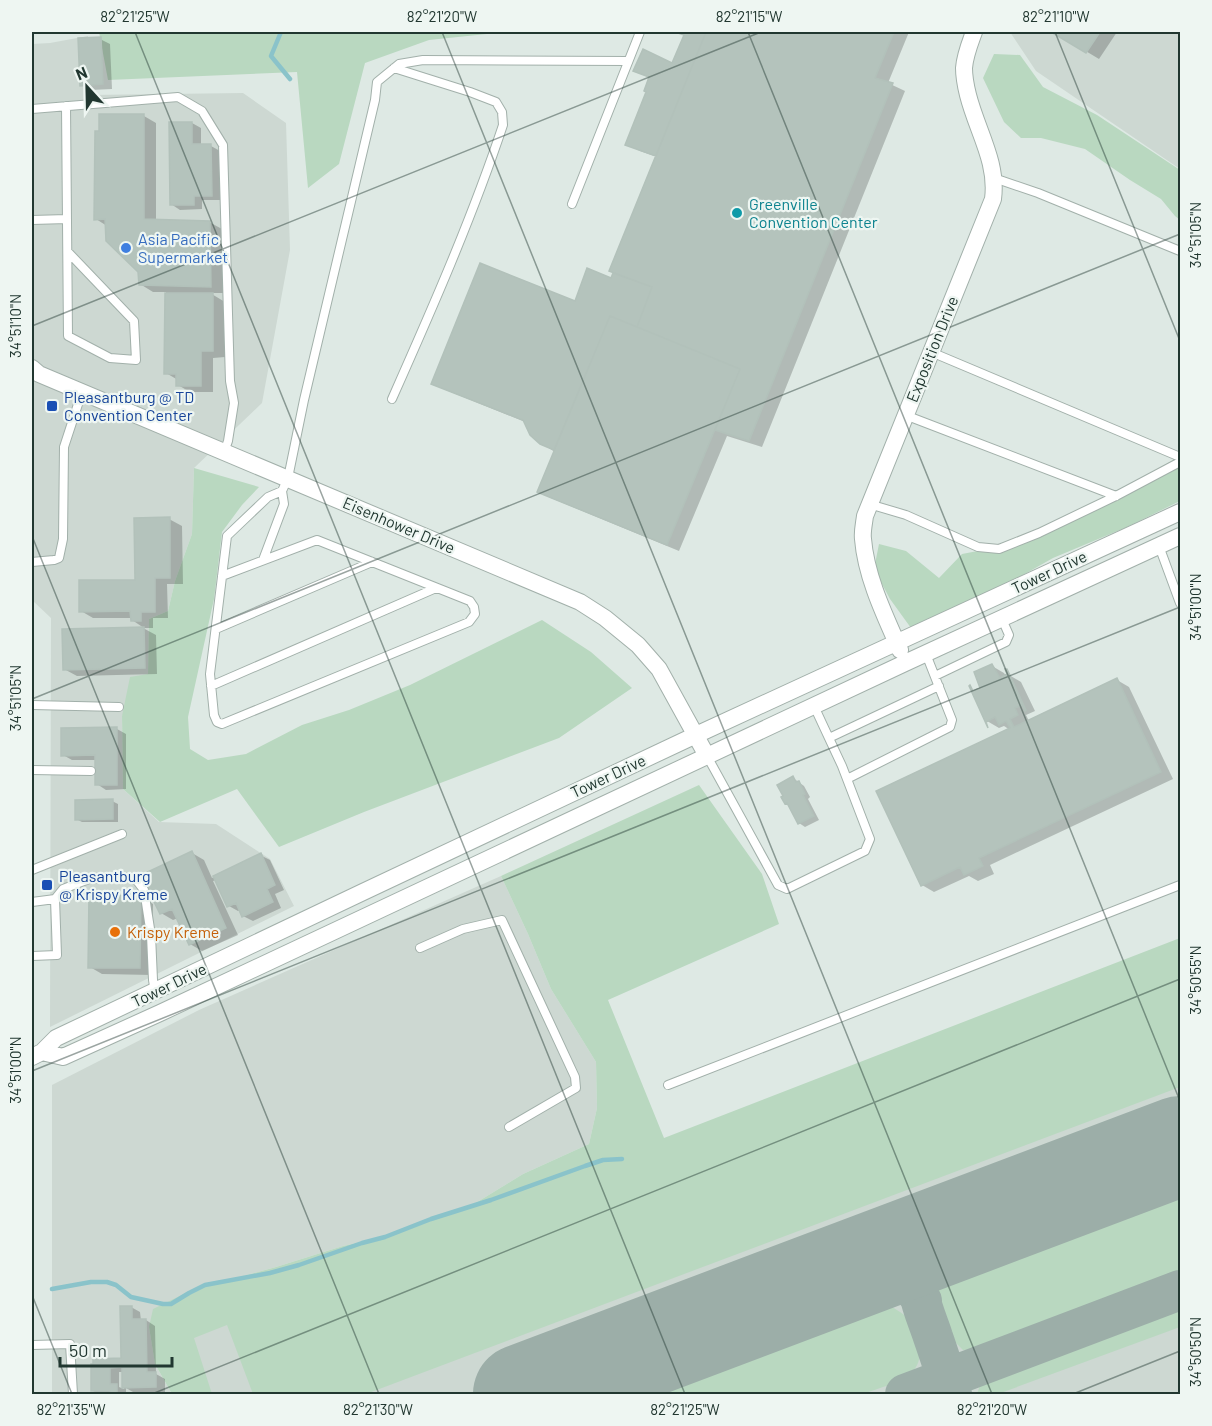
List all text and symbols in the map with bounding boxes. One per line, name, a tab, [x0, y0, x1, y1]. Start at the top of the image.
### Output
text: 82°21'25"W	[100, 7, 170, 25]
text: 82°21'20"W	[407, 7, 477, 25]
text: 82°21'15"W	[716, 7, 782, 25]
text: 82°21'10"W	[1022, 7, 1090, 25]
north arrow	[57, 57, 117, 117]
text: N	[73, 62, 90, 83]
place label: Greenville Convention Center	[749, 194, 878, 231]
text: 34°51'05"N	[1186, 202, 1204, 268]
marker: Greenville Convention Center	[730, 206, 744, 220]
place label: Asia Pacific Supermarket	[138, 229, 228, 266]
marker: Asia Pacific Supermarket	[119, 241, 133, 255]
street label: Exposition Drive	[902, 293, 961, 405]
text: 34°51'10"N	[6, 294, 24, 358]
place label: Pleasantburg @ TD Convention Center	[64, 387, 194, 424]
marker: Pleasantburg @ TD Convention Center	[45, 399, 59, 413]
street label: Eisenhower Drive	[340, 492, 458, 557]
street label: Tower Drive	[1008, 546, 1089, 597]
text: 34°51'00"N	[1186, 573, 1204, 641]
text: 34°51'05"N	[6, 665, 24, 731]
street label: Tower Drive	[567, 750, 648, 801]
place label: Pleasantburg @ Krispy Kreme	[59, 866, 168, 903]
marker: Pleasantburg @ Krispy Kreme	[40, 878, 54, 892]
place label: Krispy Kreme	[127, 922, 219, 941]
marker: Krispy Kreme	[108, 925, 122, 939]
text: 34°50'55"N	[1186, 945, 1204, 1015]
street label: Tower Drive	[128, 958, 209, 1011]
text: 34°51'00"N	[6, 1036, 24, 1104]
text: 34°50'50"N	[1186, 1317, 1204, 1387]
scale bar	[60, 1330, 172, 1368]
text: 50 m	[69, 1339, 107, 1361]
text: 82°21'35"W	[36, 1400, 106, 1418]
text: 82°21'30"W	[343, 1400, 413, 1418]
text: 82°21'25"W	[650, 1400, 720, 1418]
text: 82°21'20"W	[957, 1400, 1027, 1418]

